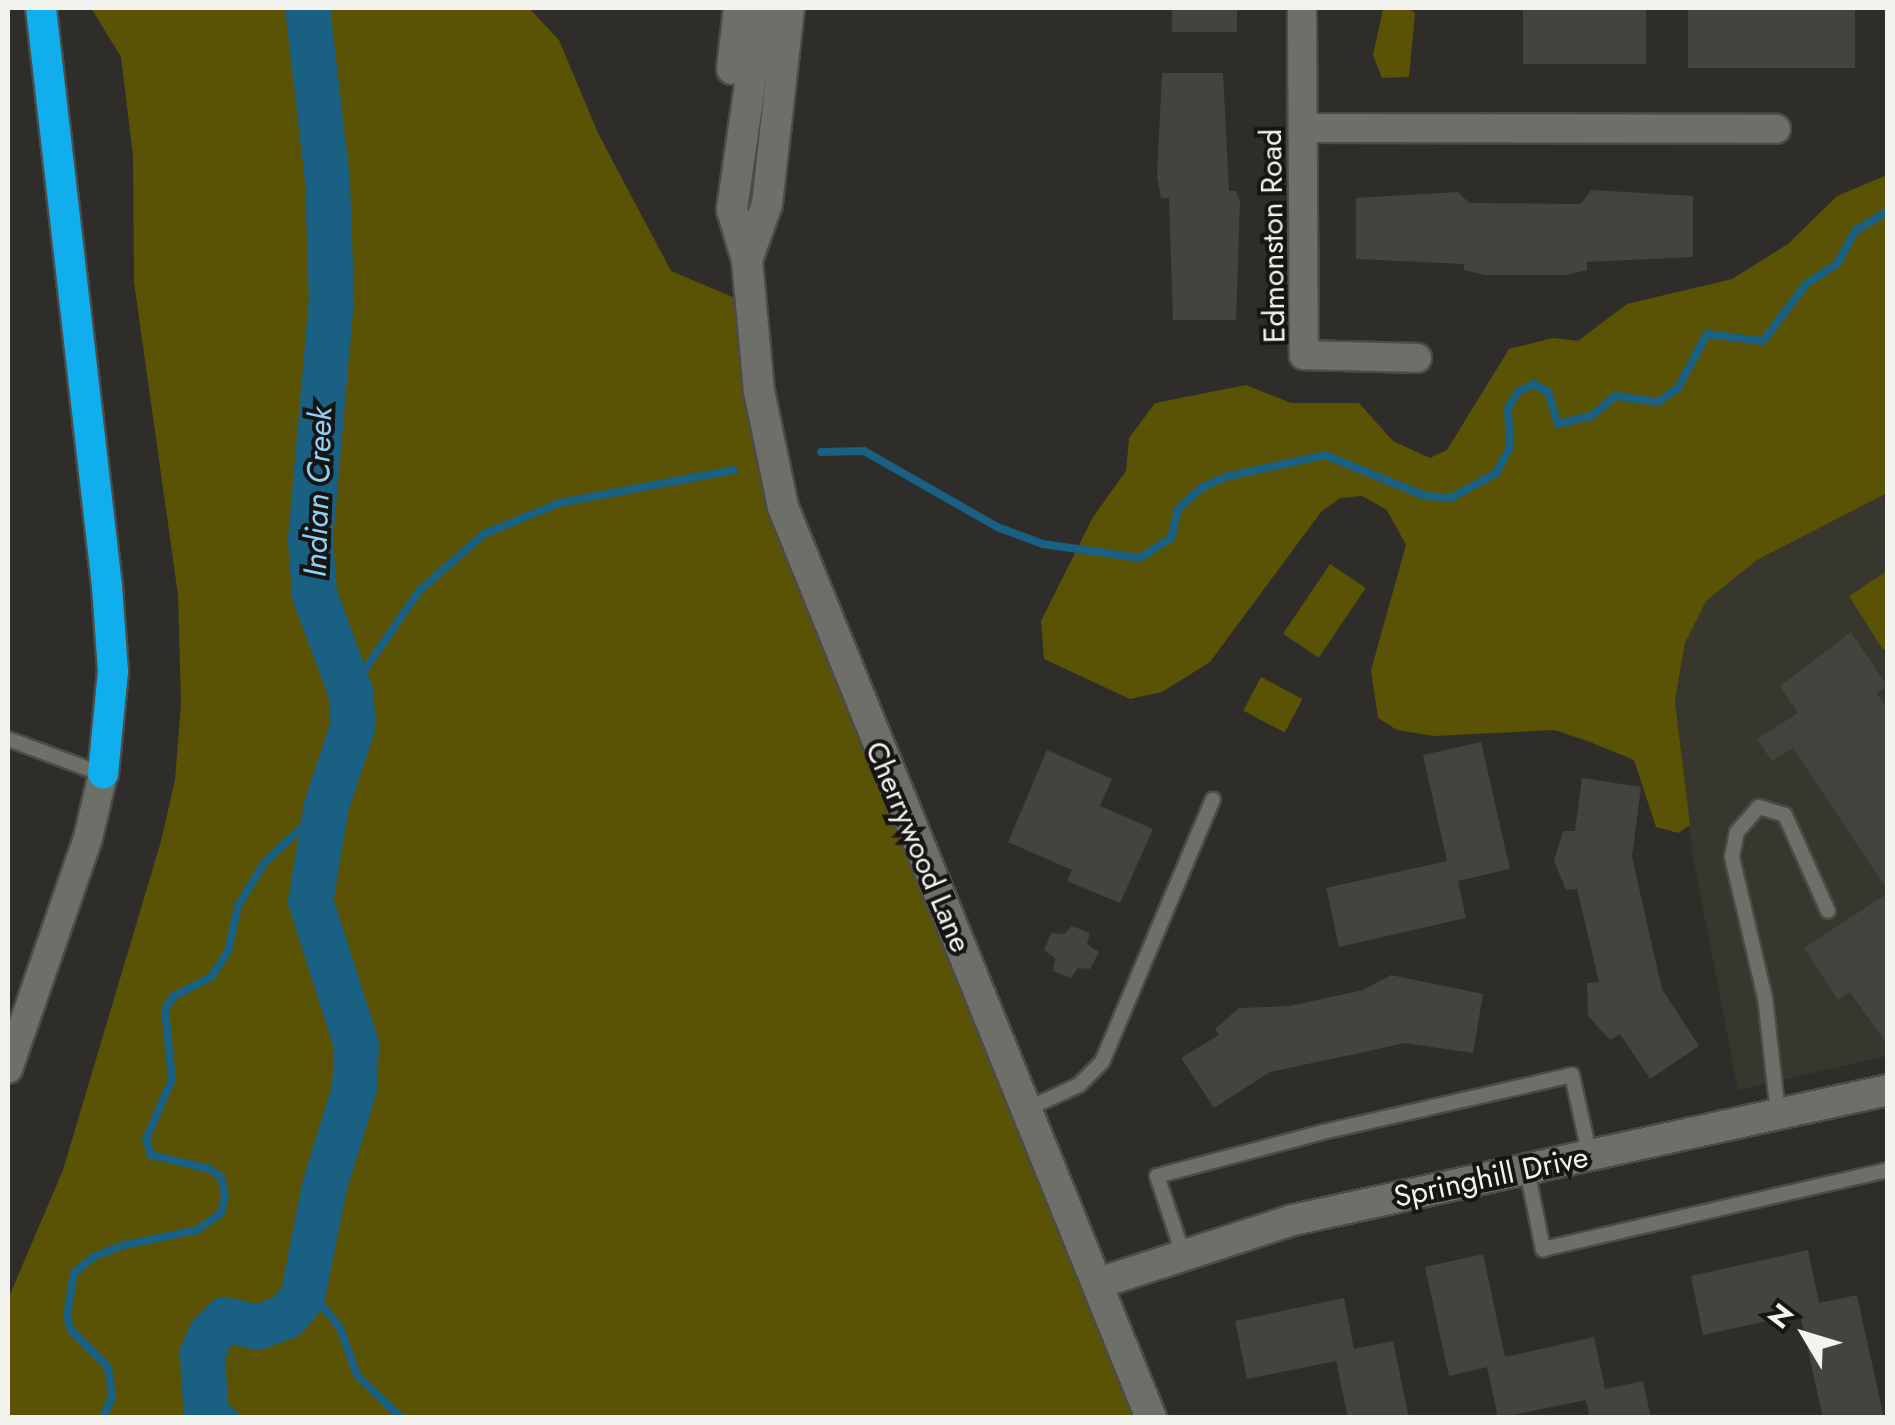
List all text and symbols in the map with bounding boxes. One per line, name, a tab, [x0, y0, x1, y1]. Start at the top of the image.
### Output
street label: Edmonston Road	[1253, 129, 1293, 343]
water label: Indian Creek	[296, 406, 340, 578]
street label: Cherrywood Lane	[857, 736, 979, 958]
street label: Springhill Drive	[1391, 1139, 1591, 1215]
north arrow	[1755, 1285, 1855, 1385]
text: N	[1758, 1295, 1804, 1338]

